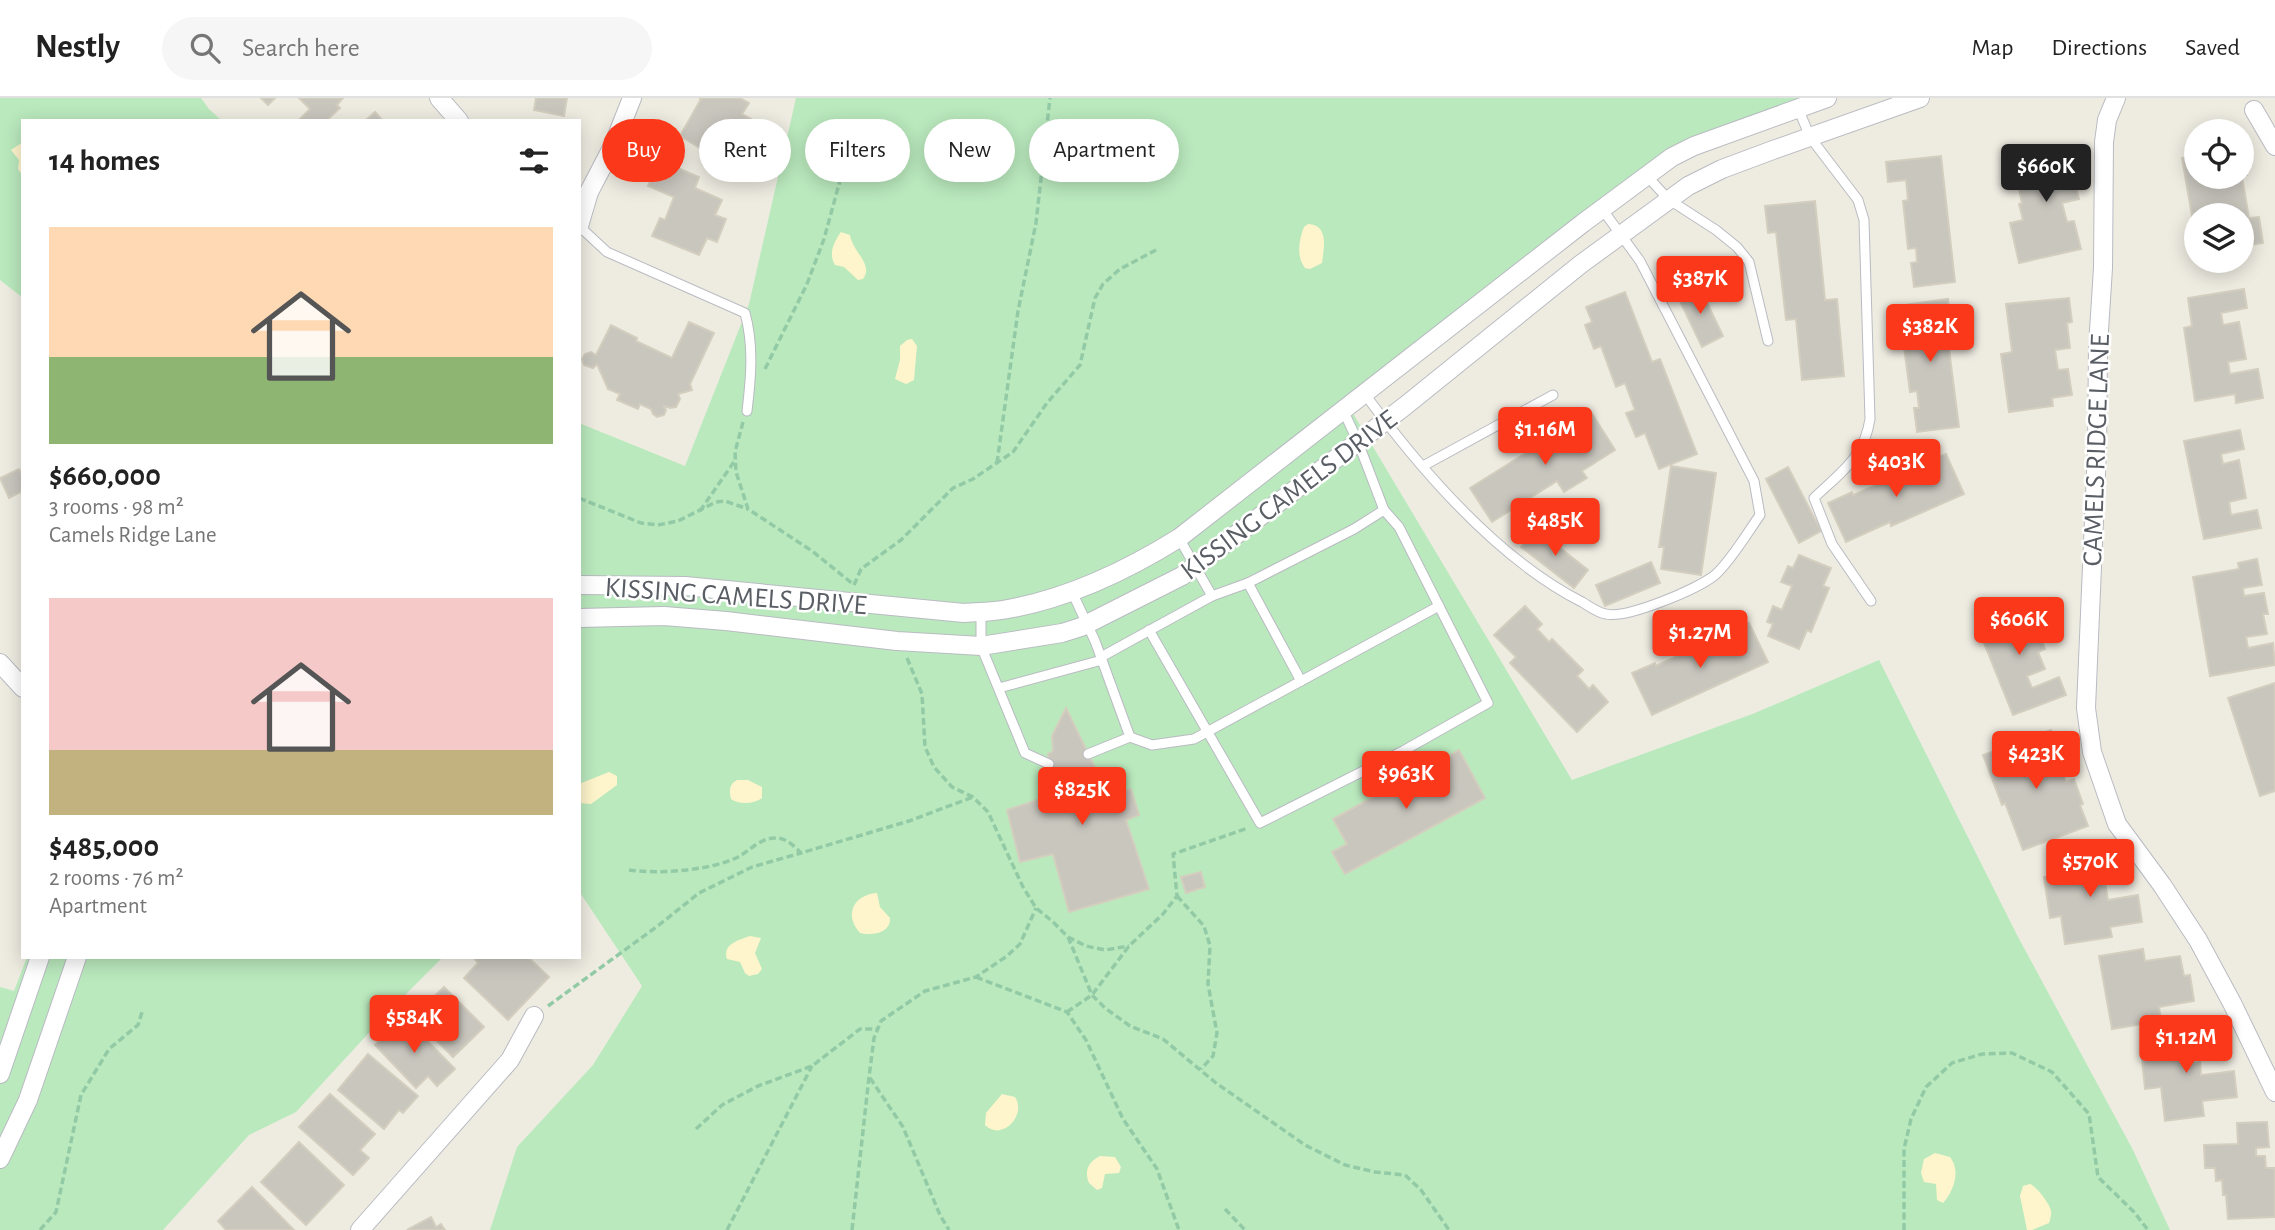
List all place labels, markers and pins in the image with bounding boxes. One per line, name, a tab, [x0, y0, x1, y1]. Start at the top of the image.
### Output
pin: $660K	[1997, 144, 2095, 204]
pin: $387K	[1651, 256, 1749, 316]
pin: $382K	[1881, 304, 1979, 364]
pin: $1.16M	[1488, 408, 1602, 467]
pin: $403K	[1847, 440, 1945, 499]
pin: $485K	[1506, 498, 1604, 558]
pin: $606K	[1970, 598, 2068, 657]
pin: $1.27M	[1643, 610, 1757, 670]
pin: $423K	[1987, 732, 2085, 791]
pin: $963K	[1357, 752, 1455, 811]
pin: $825K	[1033, 768, 1131, 827]
pin: $570K	[2041, 840, 2139, 899]
pin: $584K	[365, 996, 463, 1055]
pin: $1.12M	[2129, 1016, 2243, 1075]

